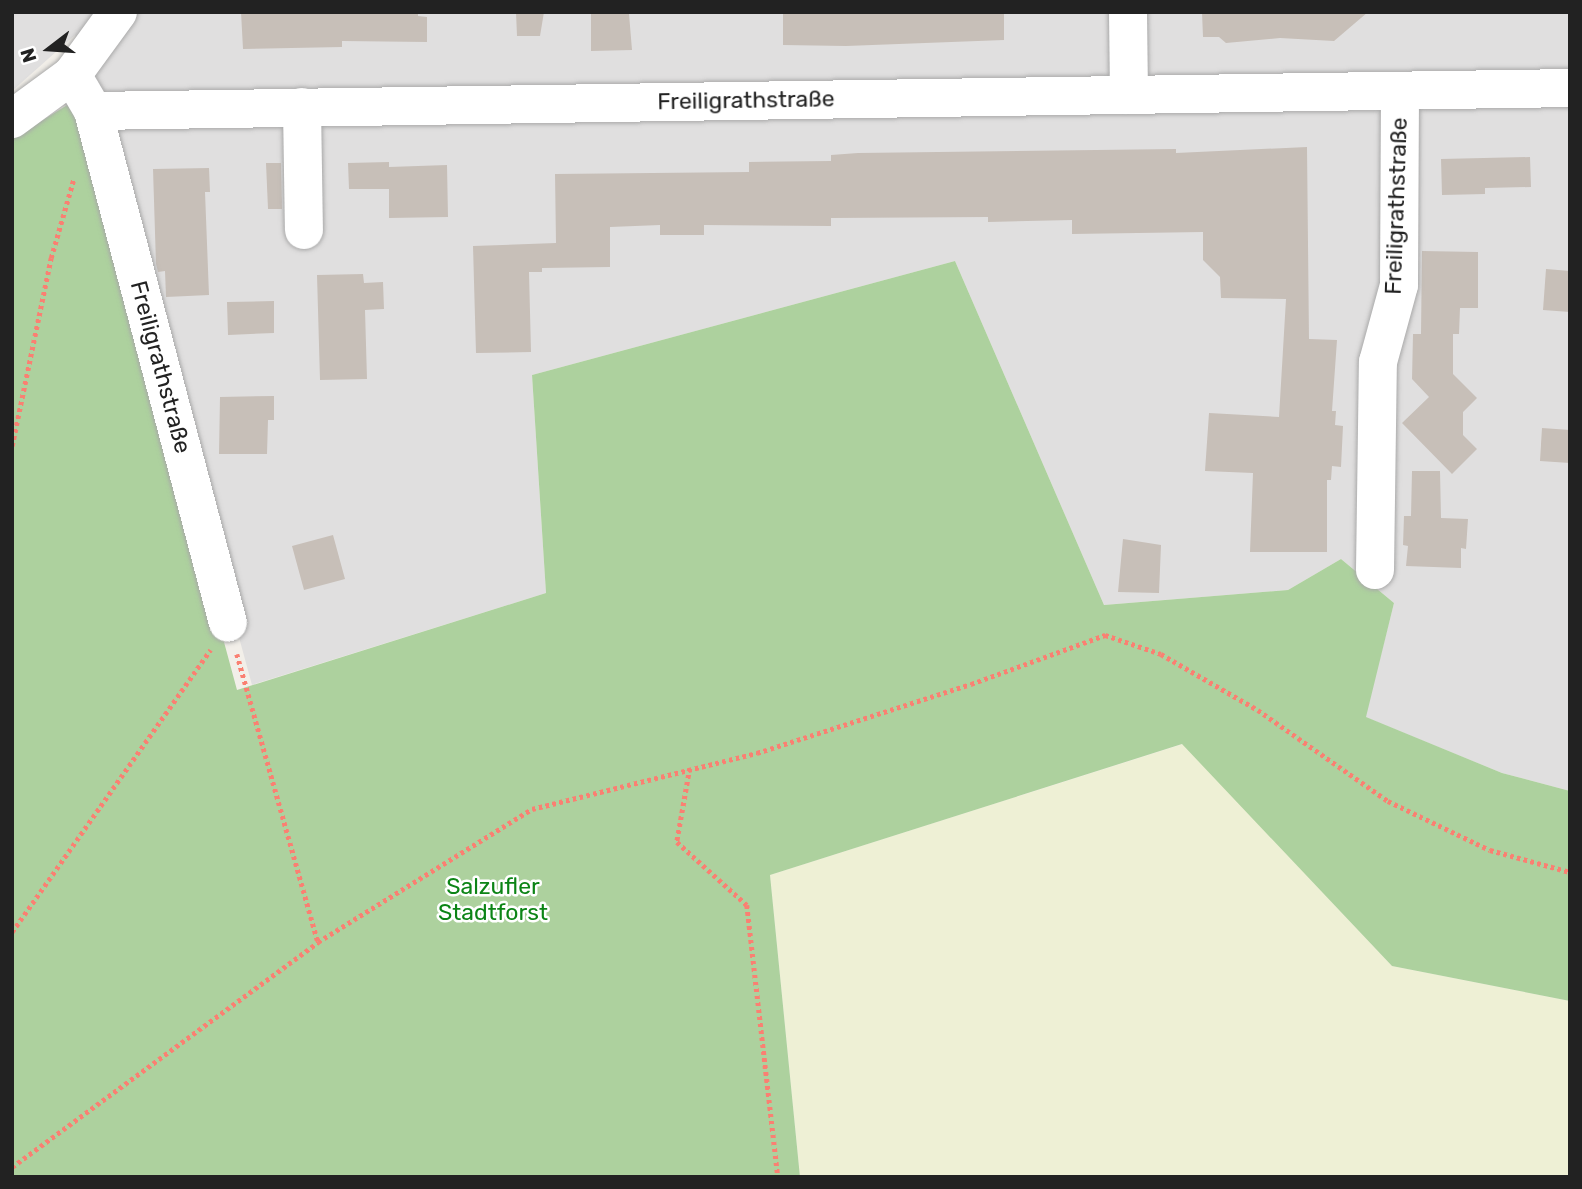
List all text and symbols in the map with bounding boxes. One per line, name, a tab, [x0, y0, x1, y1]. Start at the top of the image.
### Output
north arrow	[14, 14, 84, 84]
text: N	[15, 45, 41, 65]
street label: Freiligrathstraße	[657, 85, 835, 115]
street label: Freiligrathstraße	[1379, 117, 1413, 295]
street label: Freiligrathstraße	[125, 278, 197, 456]
park label: Salzufler Stadtforst	[438, 872, 548, 926]

